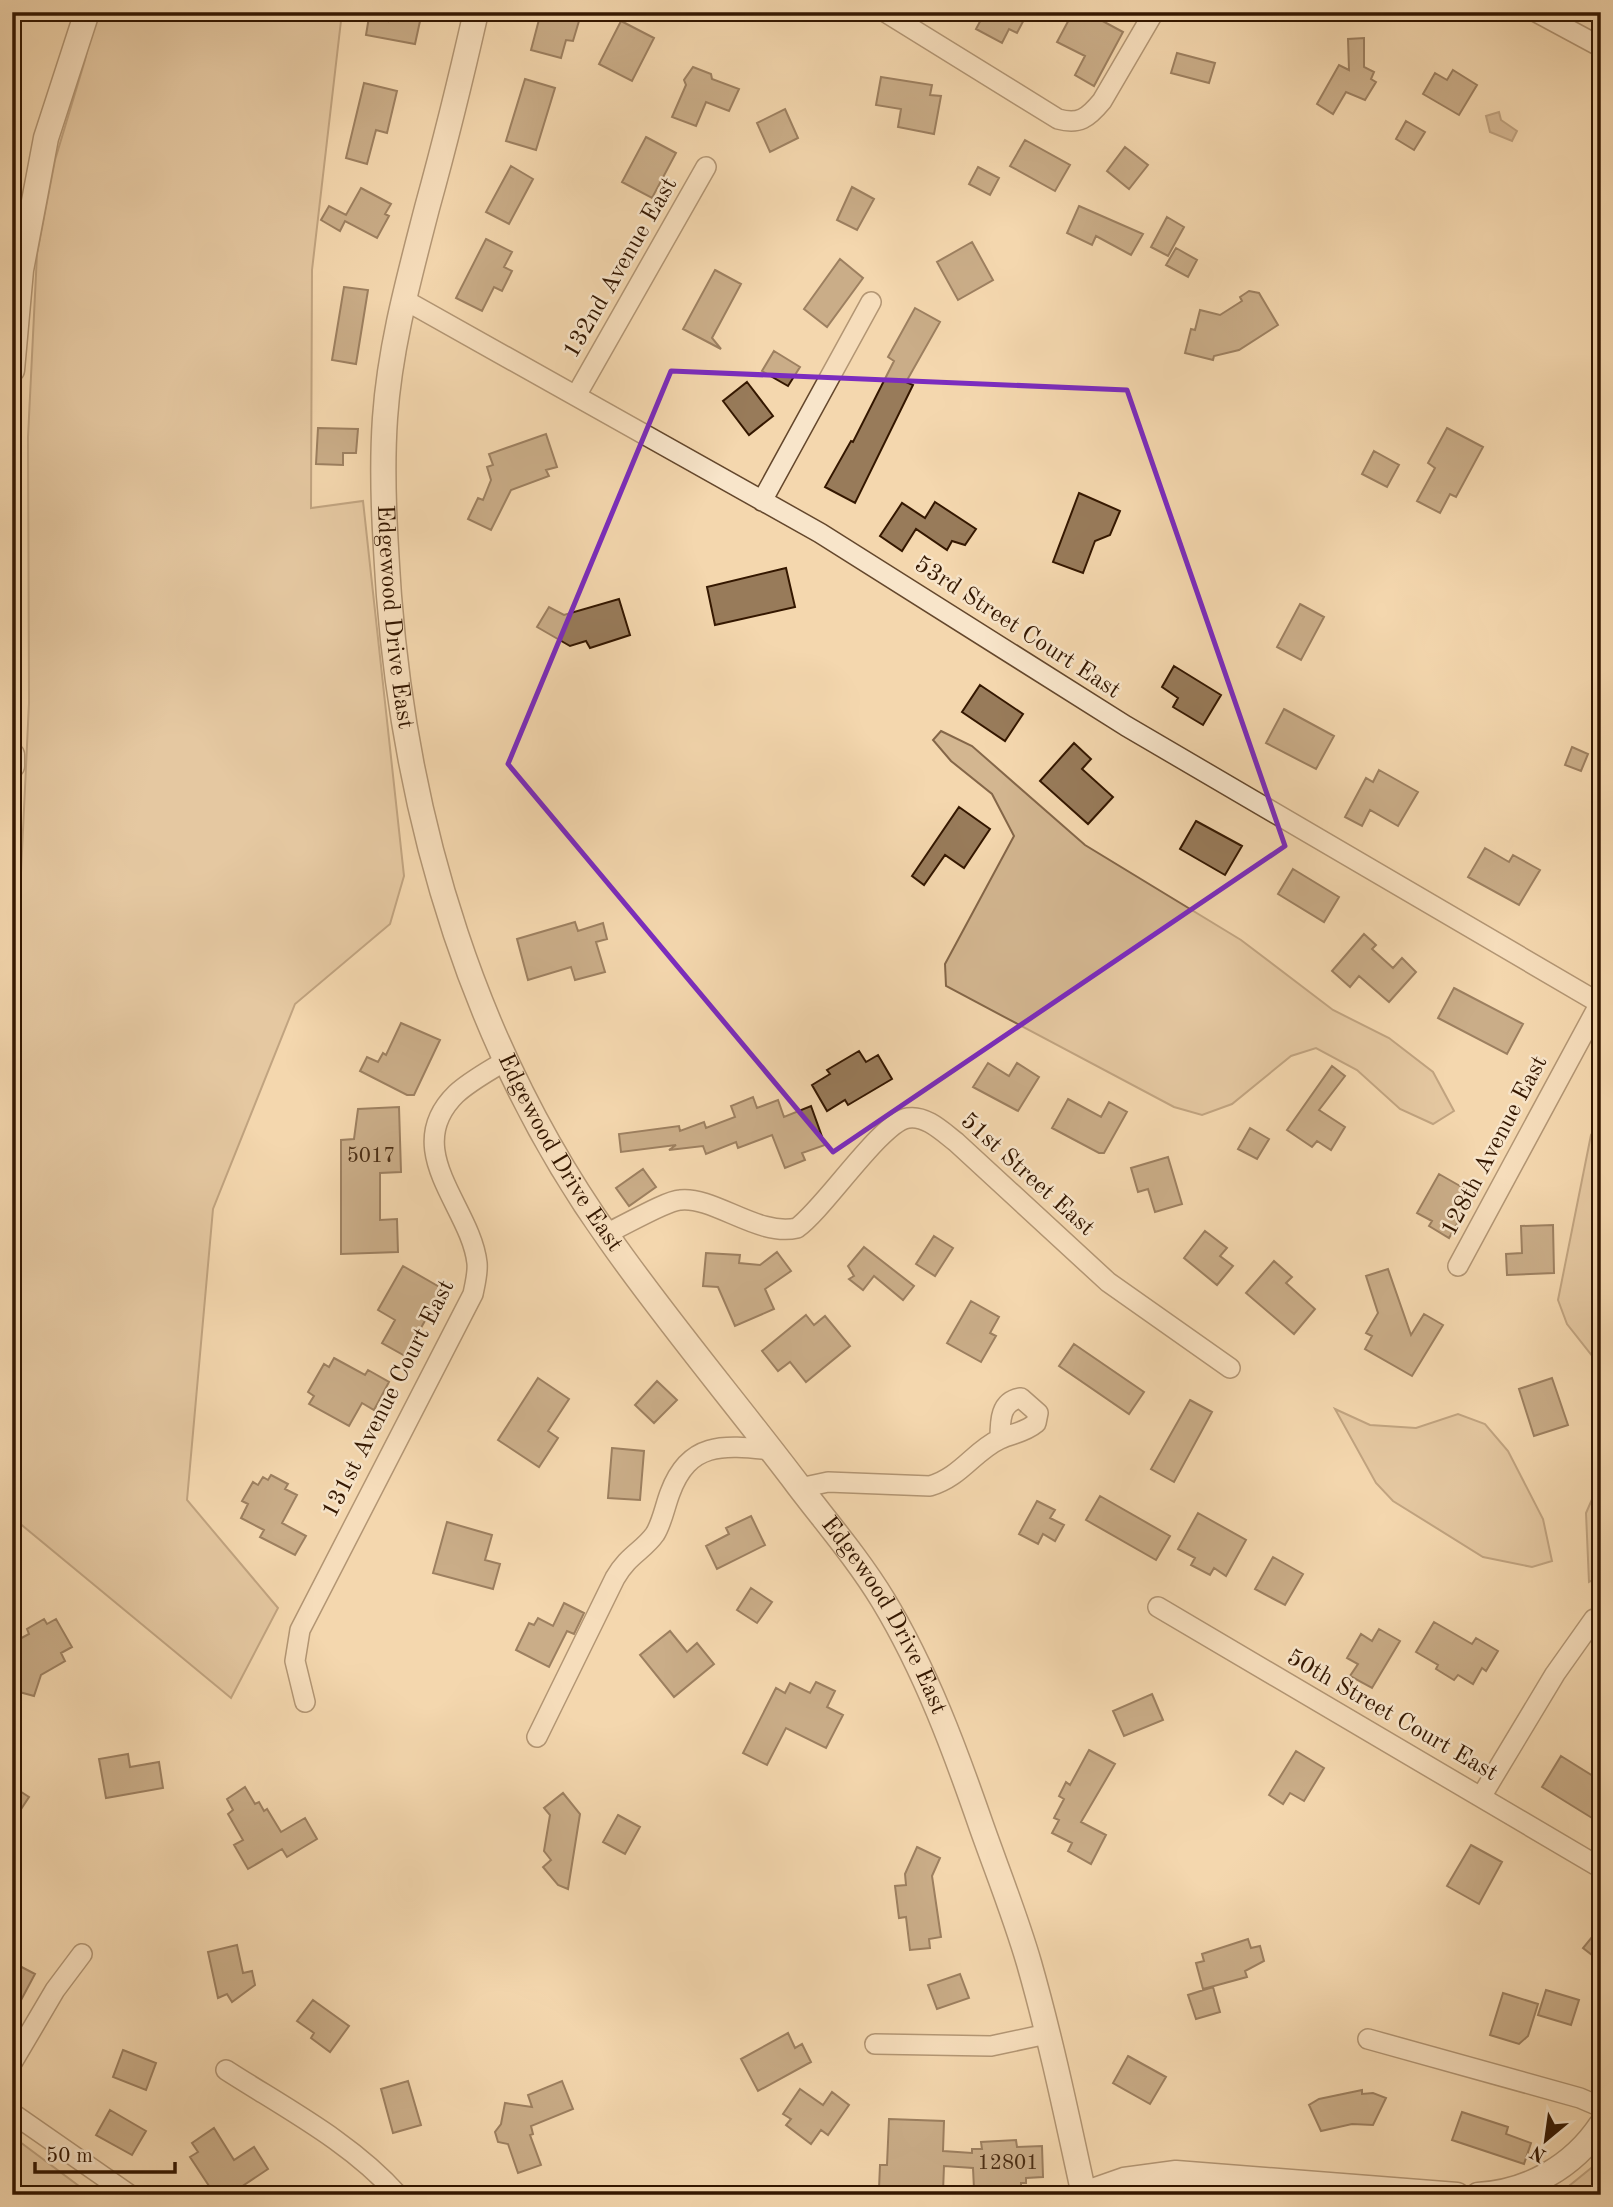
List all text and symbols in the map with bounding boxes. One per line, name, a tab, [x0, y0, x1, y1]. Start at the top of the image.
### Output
street label: 132nd Avenue East	[560, 174, 682, 362]
street label: Edgewood Drive East	[372, 504, 417, 731]
street label: 53rd Street Court East	[910, 553, 1124, 703]
street label: Edgewood Drive East	[493, 1050, 627, 1256]
street label: 128th Avenue East	[1437, 1052, 1553, 1240]
street label: 51st Street East	[955, 1109, 1099, 1241]
house number: 5017	[347, 1146, 395, 1167]
street label: 131st Avenue Court East	[319, 1276, 459, 1522]
street label: Edgewood Drive East	[816, 1513, 950, 1718]
street label: 50th Street Court East	[1282, 1646, 1502, 1786]
north arrow	[1512, 2106, 1582, 2176]
scale bar	[35, 2130, 175, 2174]
text: N	[1528, 2141, 1550, 2165]
text: 50 m	[46, 2146, 93, 2167]
house number: 12801	[978, 2153, 1038, 2174]

